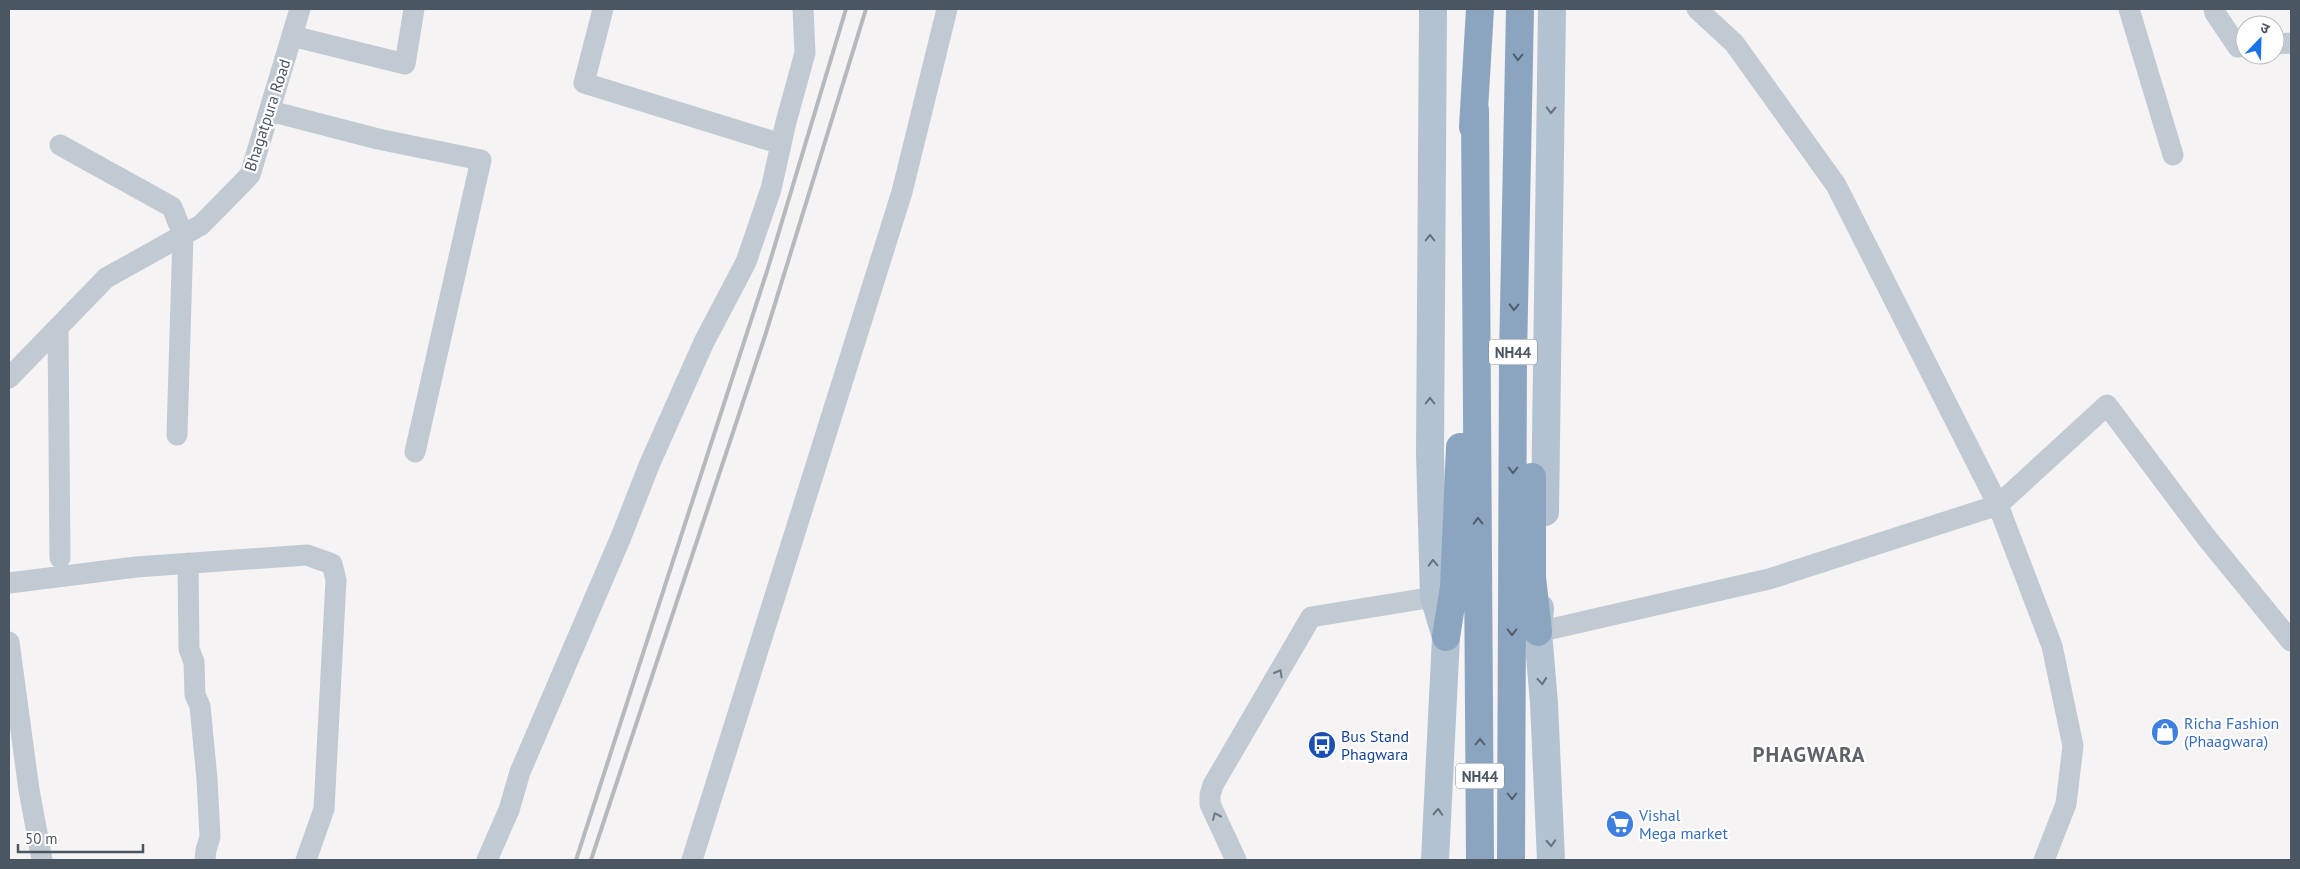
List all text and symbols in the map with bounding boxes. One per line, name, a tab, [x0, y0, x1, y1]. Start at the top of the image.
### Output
north arrow	[2235, 15, 2285, 65]
text: उ	[2258, 18, 2273, 38]
one-way arrow	[1513, 54, 1524, 62]
street label: Bhagatpura Road	[239, 56, 295, 174]
one-way arrow	[1546, 106, 1556, 114]
one-way arrow	[1425, 234, 1435, 242]
one-way arrow	[1509, 304, 1519, 312]
road number: NH44	[1489, 340, 1537, 364]
one-way arrow	[1425, 397, 1435, 404]
one-way arrow	[1508, 466, 1518, 474]
one-way arrow	[1473, 516, 1483, 524]
one-way arrow	[1428, 559, 1439, 567]
one-way arrow	[1507, 629, 1517, 637]
one-way arrow	[1272, 669, 1282, 678]
one-way arrow	[1537, 677, 1548, 685]
place label: Richa Fashion (Phaagwara)	[2184, 713, 2279, 751]
shop icon: Richa Fashion (Phaagwara)	[2150, 717, 2180, 747]
place label: Bus Stand Phagwara	[1341, 726, 1409, 764]
bus stop icon: Bus Stand Phagwara	[1307, 730, 1337, 760]
one-way arrow	[1475, 737, 1485, 745]
district label: PHAGWARA	[1753, 741, 1865, 768]
road number: NH44	[1456, 764, 1504, 788]
one-way arrow	[1507, 792, 1517, 800]
place label: Vishal Mega market	[1638, 805, 1728, 843]
one-way arrow	[1432, 807, 1443, 815]
supermarket icon: Vishal Mega market	[1605, 809, 1635, 839]
one-way arrow	[1211, 812, 1222, 821]
scale bar	[18, 822, 142, 854]
text: 50 m	[25, 829, 58, 848]
one-way arrow	[1545, 839, 1556, 847]

